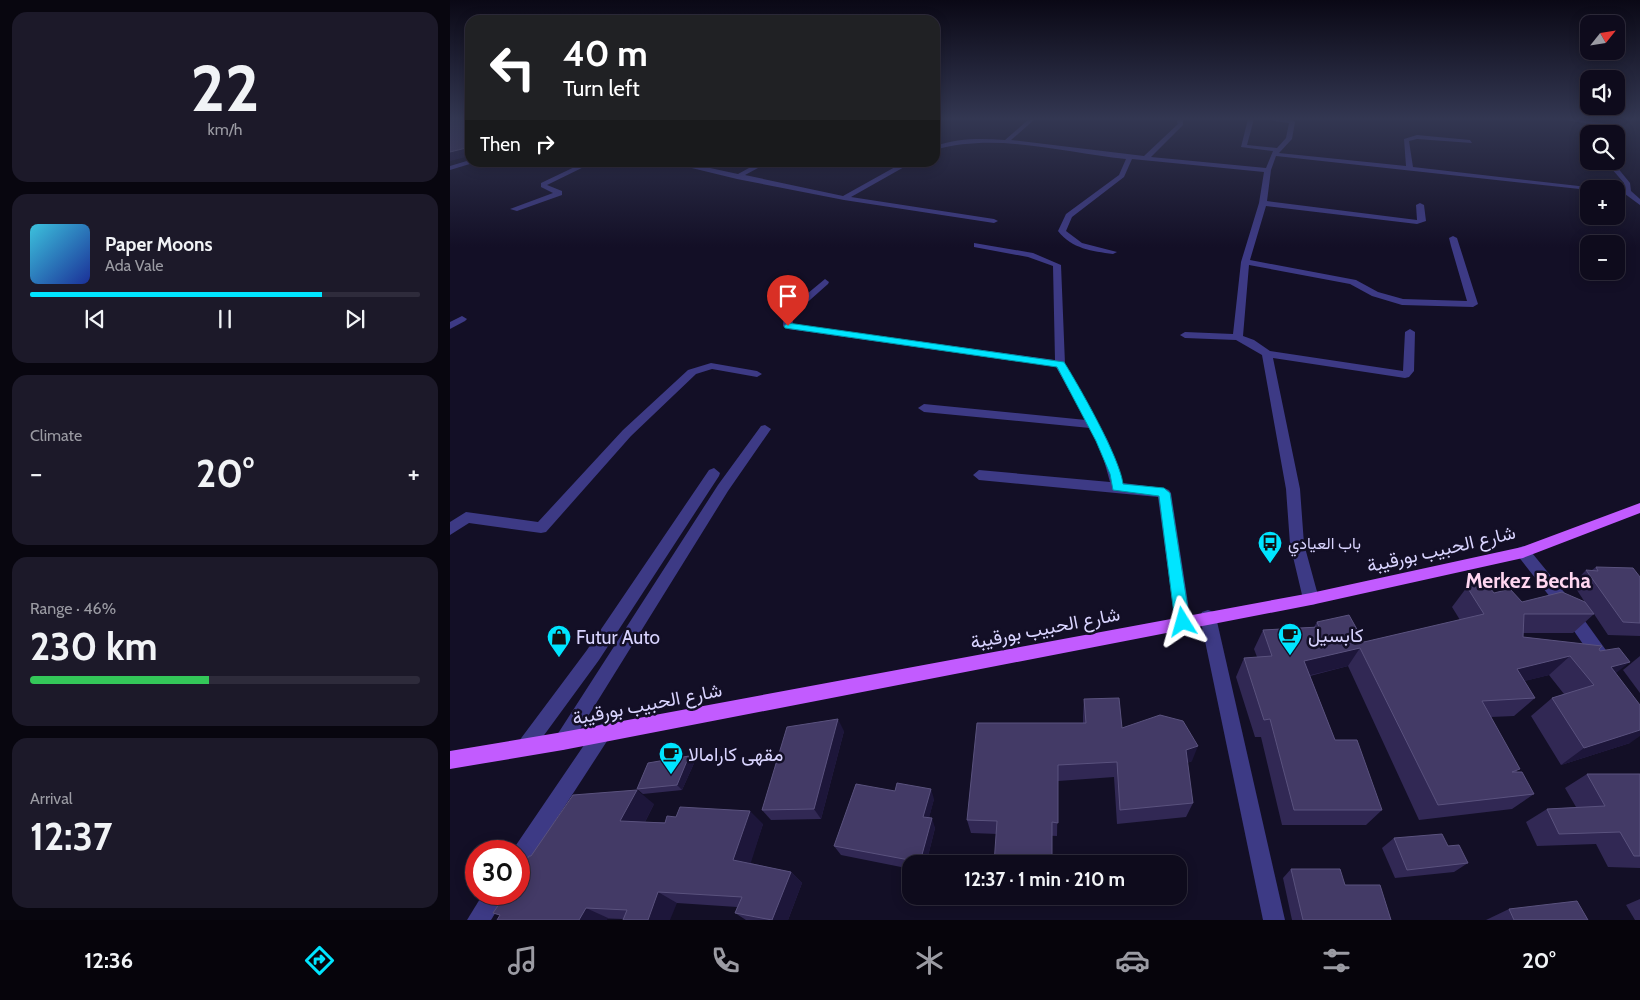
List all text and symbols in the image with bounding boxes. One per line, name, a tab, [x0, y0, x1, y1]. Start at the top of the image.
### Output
north arrow	[1580, 15, 1625, 60]
map controls	[1580, 15, 1625, 280]
text: 40 m	[563, 32, 648, 75]
icon: left	[480, 35, 545, 100]
text: 22	[191, 48, 259, 127]
button: sound	[1580, 70, 1625, 115]
text: Turn left	[563, 75, 640, 102]
text: km/h	[207, 120, 243, 139]
button: search	[1580, 125, 1625, 170]
icon: right	[531, 130, 559, 158]
text: Then	[480, 133, 521, 156]
button: +	[1580, 180, 1625, 225]
text: Paper Moons	[105, 233, 213, 256]
button: −	[1580, 235, 1625, 280]
text: Ada Vale	[105, 256, 164, 275]
pin	[767, 275, 809, 326]
icon: arrive	[774, 282, 802, 310]
icon: previous	[81, 305, 109, 333]
icon: pause	[211, 305, 239, 333]
icon: next	[341, 305, 369, 333]
text: Climate	[30, 426, 82, 445]
text: 20°	[196, 450, 254, 497]
text: −	[30, 456, 42, 490]
text: +	[408, 456, 420, 490]
street label: شارع الحبيب بورقيبة	[1364, 521, 1518, 578]
bus stop icon: باب العيادي	[1257, 530, 1283, 564]
place label: باب العيادي	[1288, 534, 1361, 557]
district label: Merkez Becha	[1465, 568, 1591, 593]
position arrow	[1156, 595, 1208, 647]
text: Range · 46%	[30, 599, 116, 618]
street label: شارع الحبيب بورقيبة	[968, 602, 1122, 655]
cafe icon: كابسيل	[1277, 622, 1303, 656]
text: 230 km	[30, 623, 157, 670]
shop icon: Futur Auto	[546, 624, 572, 658]
place label: كابسيل	[1308, 624, 1363, 647]
place label: Futur Auto	[576, 626, 660, 649]
street label: شارع الحبيب بورقيبة	[570, 678, 724, 731]
cafe icon: مقهى كارامالا	[658, 741, 684, 775]
place label: مقهى كارامالا	[688, 743, 783, 766]
text: Arrival	[30, 789, 73, 808]
text: 12:37	[30, 813, 112, 860]
speed limit sign: 30	[465, 840, 530, 905]
text: 12:37 · 1 min · 210 m	[964, 868, 1125, 891]
icon: directions	[302, 943, 337, 978]
icon: music	[505, 943, 540, 978]
icon: phone	[708, 943, 743, 978]
icon: climate	[912, 943, 947, 978]
icon: car	[1115, 943, 1150, 978]
icon: filters	[1319, 943, 1354, 978]
text: 12:36	[84, 947, 133, 974]
text: 20°	[1522, 947, 1556, 974]

